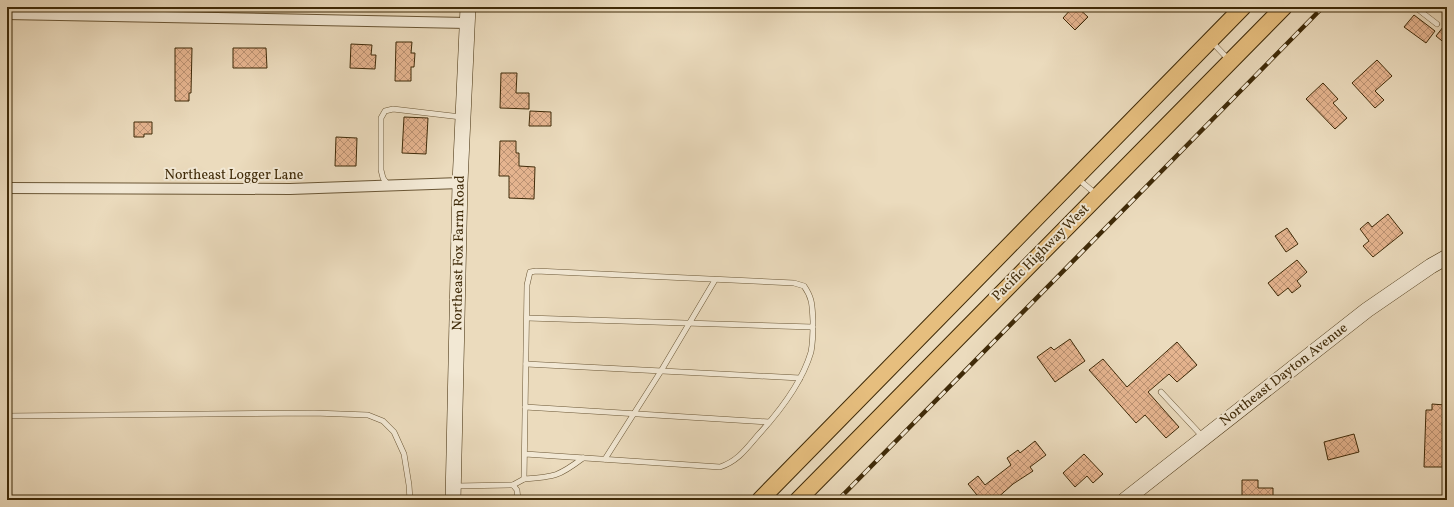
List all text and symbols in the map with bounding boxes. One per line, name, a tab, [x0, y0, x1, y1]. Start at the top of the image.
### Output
street label: Northeast Logger Lane	[165, 166, 304, 185]
street label: Northeast Fox Farm Road	[448, 175, 470, 331]
street label: Pacific Highway West	[988, 200, 1094, 306]
street label: Northeast Dayton Avenue	[1216, 319, 1352, 431]

